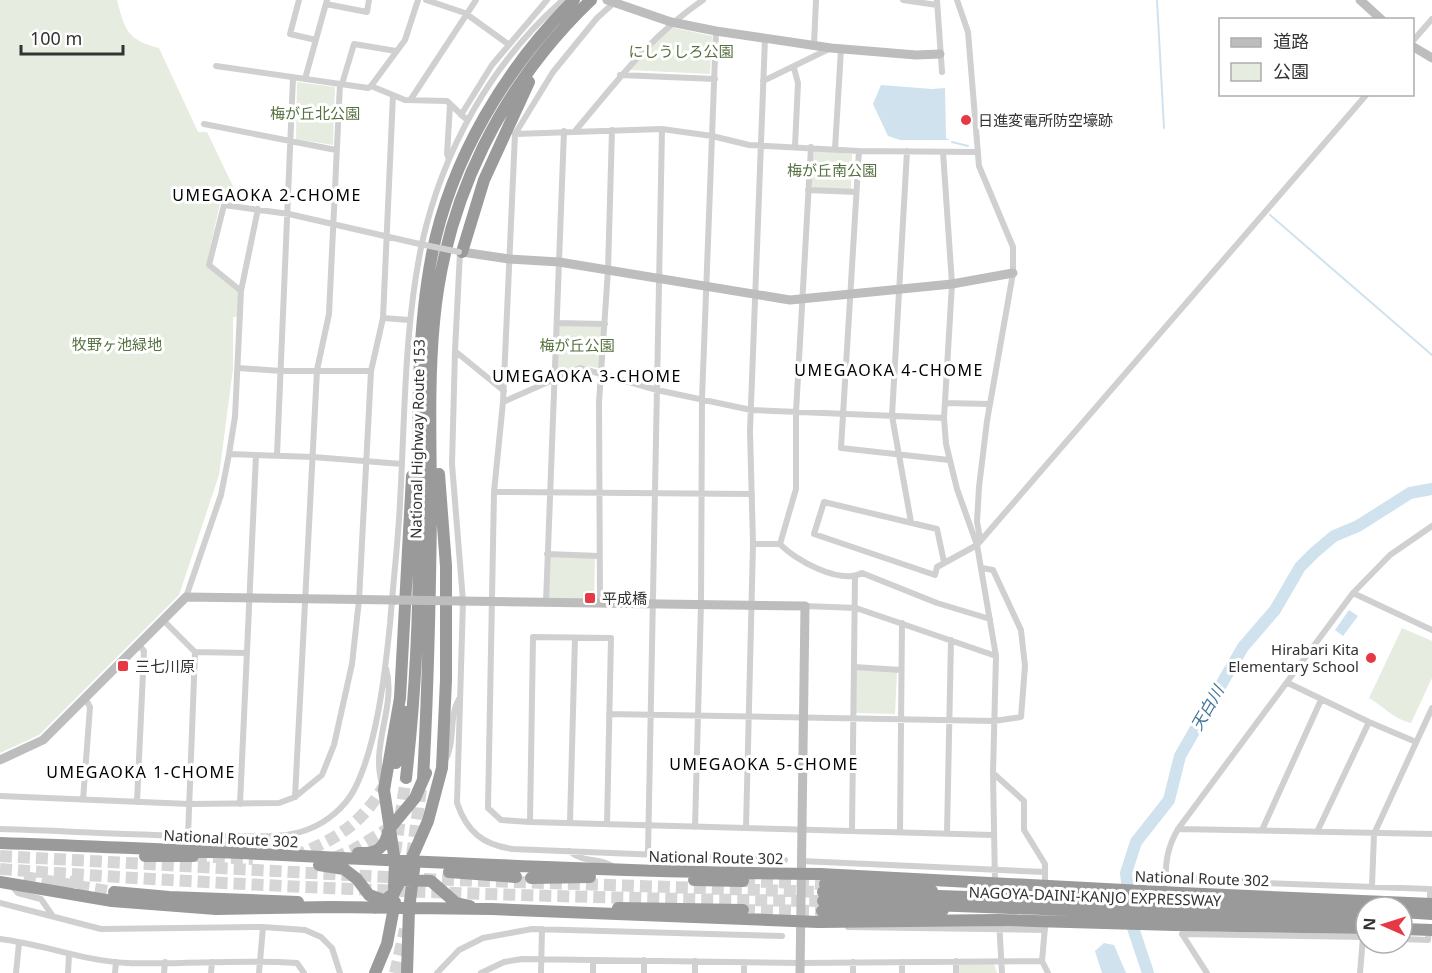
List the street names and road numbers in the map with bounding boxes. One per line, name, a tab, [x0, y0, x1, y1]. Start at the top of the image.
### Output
street label: National Highway Route 153	[405, 339, 429, 539]
street label: National Route 302	[163, 824, 299, 852]
street label: National Route 302	[648, 846, 784, 868]
street label: National Route 302	[1134, 866, 1270, 890]
street label: NAGOYA-DAINI-KANJO EXPRESSWAY	[968, 882, 1222, 910]

